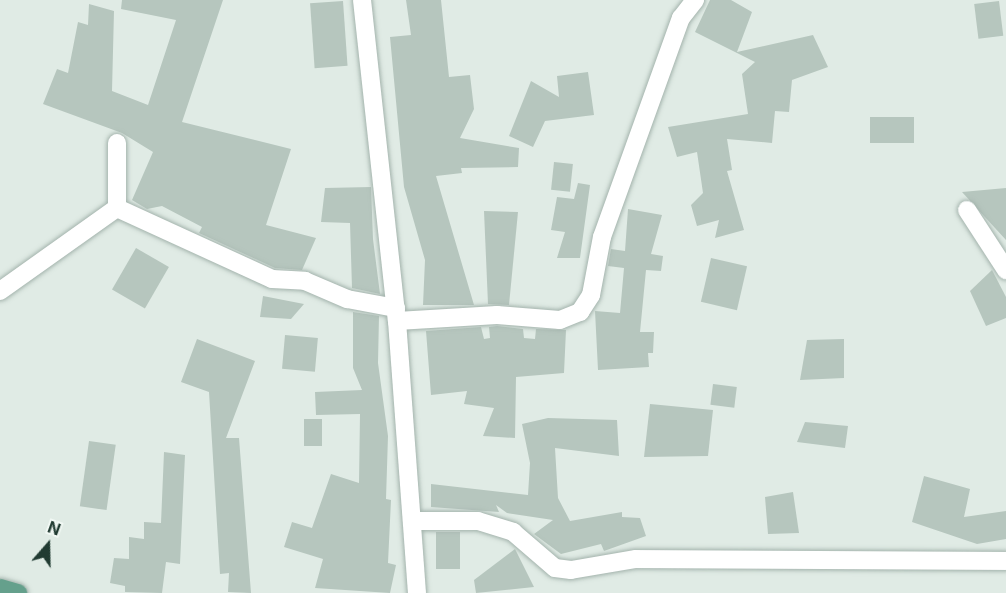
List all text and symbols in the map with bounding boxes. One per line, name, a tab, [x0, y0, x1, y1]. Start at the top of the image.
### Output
north arrow	[18, 515, 78, 575]
text: N	[45, 517, 63, 540]

